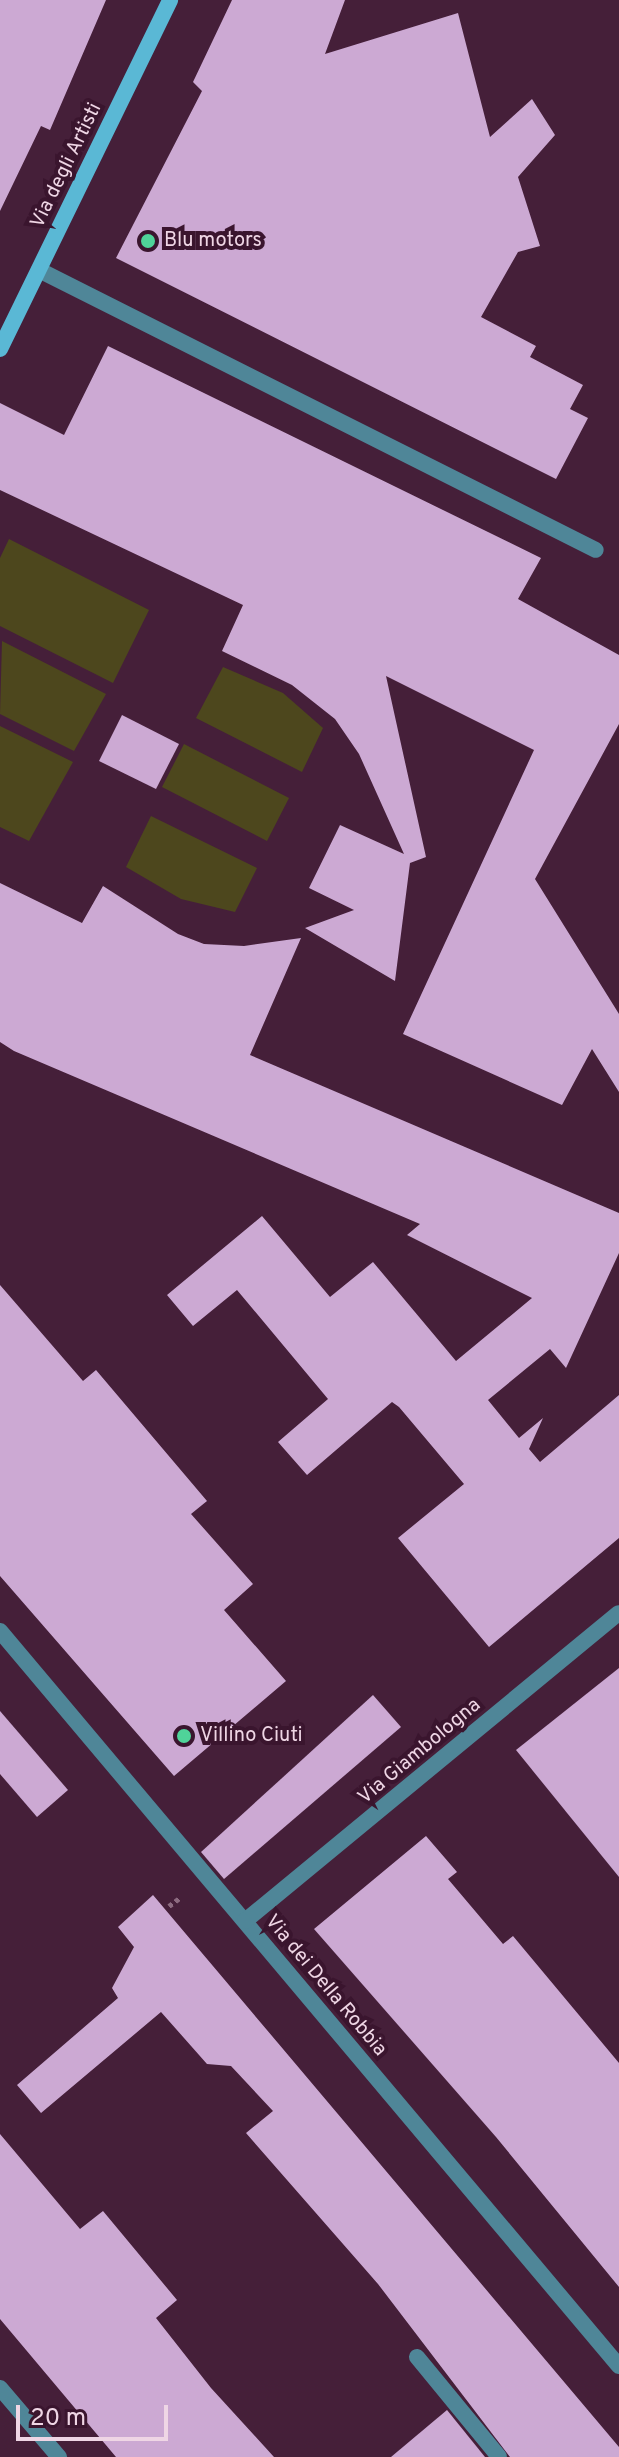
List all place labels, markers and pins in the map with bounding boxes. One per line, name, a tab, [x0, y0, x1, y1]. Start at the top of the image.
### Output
place label: Blu motors	[164, 229, 262, 253]
marker: Blu motors	[139, 232, 157, 250]
place label: Villino Ciuti	[200, 1724, 303, 1748]
marker: Villino Ciuti	[175, 1727, 193, 1745]

